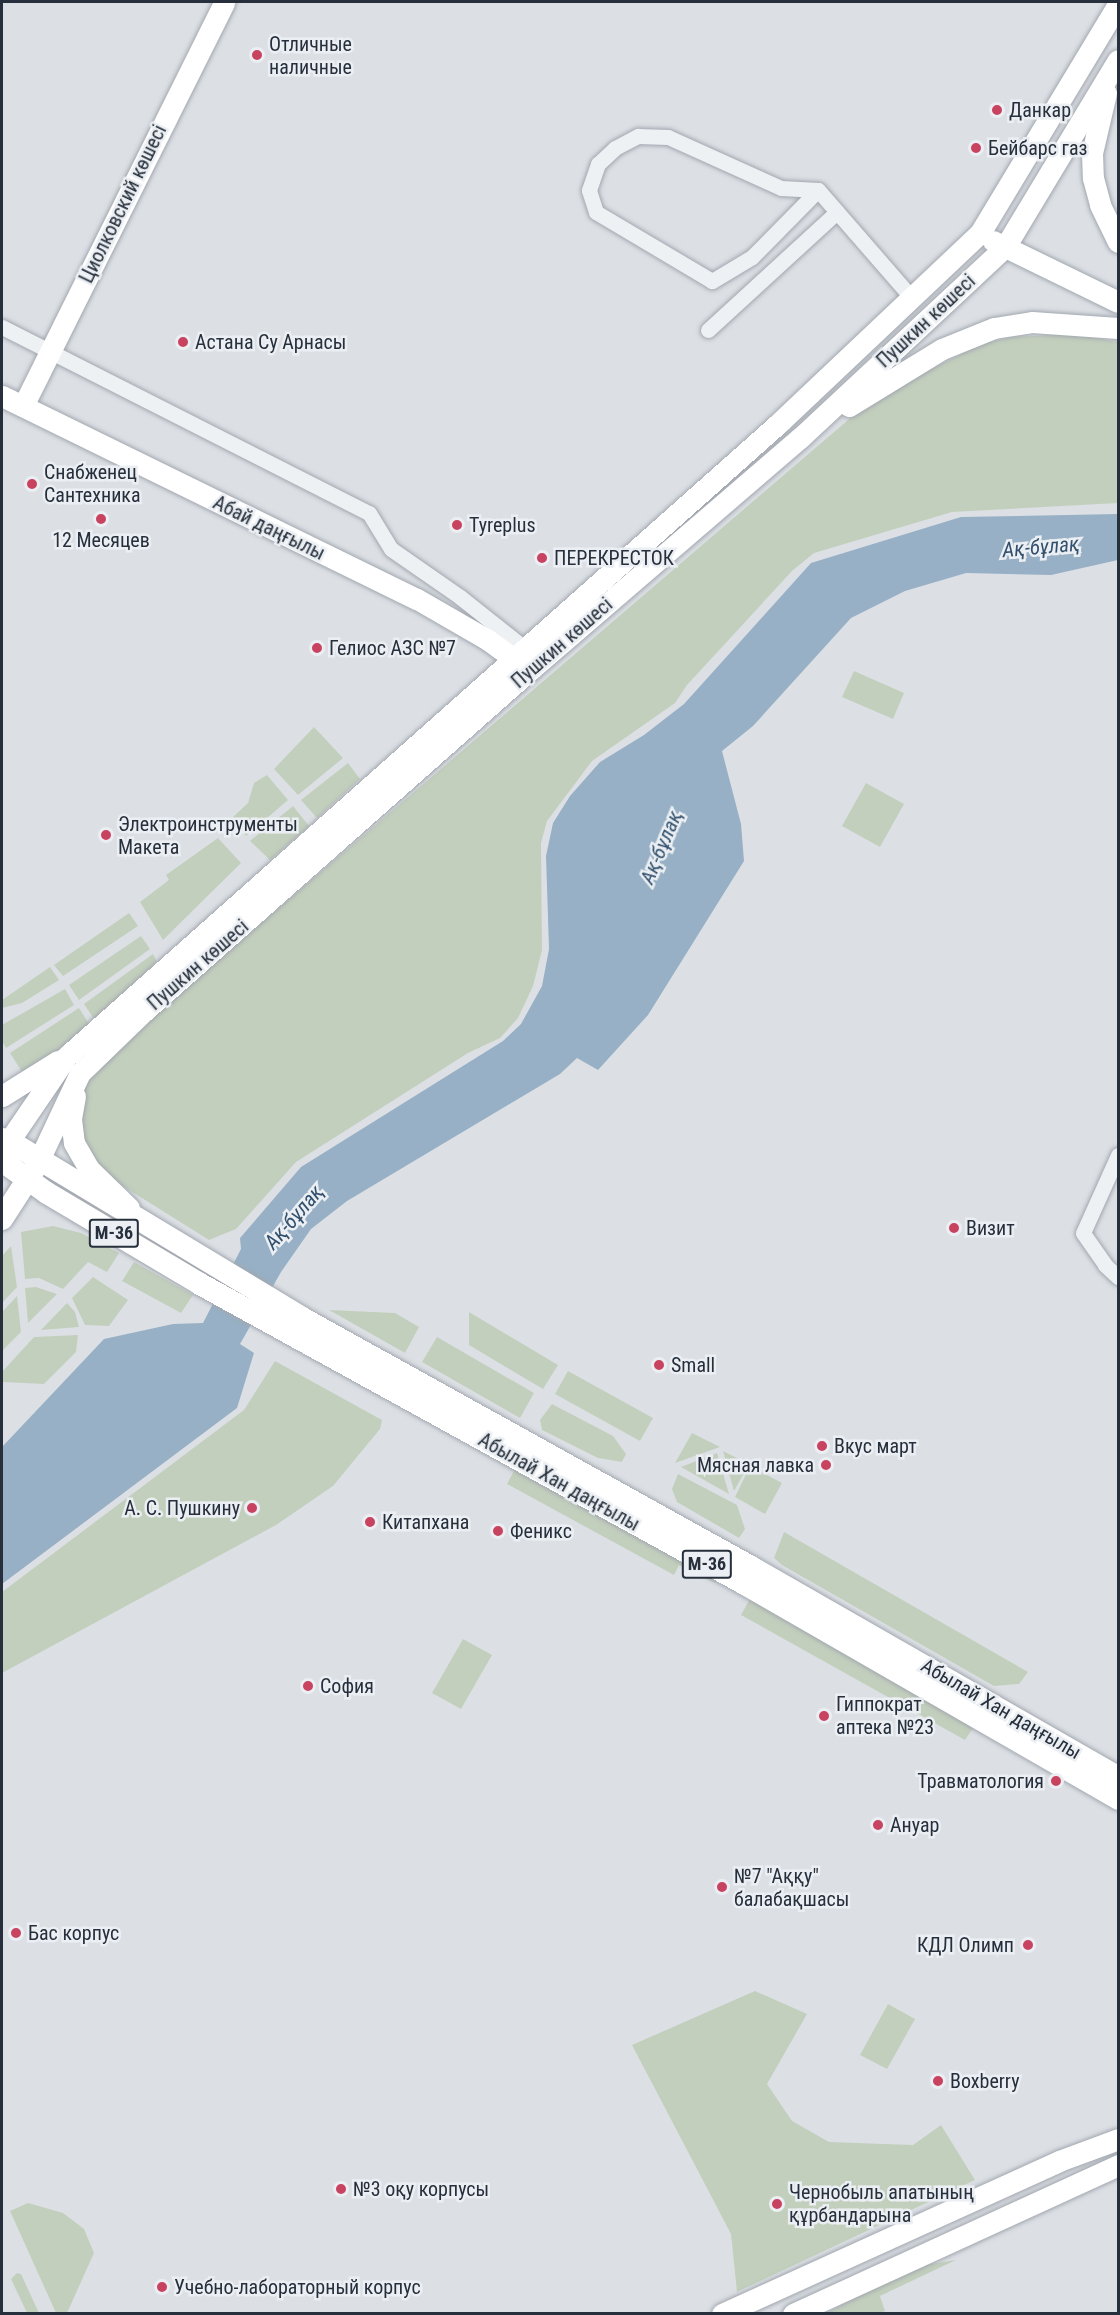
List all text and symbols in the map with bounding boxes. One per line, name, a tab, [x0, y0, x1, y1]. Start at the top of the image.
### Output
place label: Отличные наличные	[269, 32, 352, 79]
marker: Отличные наличные	[250, 48, 264, 62]
place label: Данкар	[1009, 98, 1071, 122]
marker: Данкар	[990, 103, 1004, 117]
street label: Циолковский көшесі	[74, 121, 172, 287]
place label: Бейбарс газ	[988, 136, 1087, 160]
marker: Бейбарс газ	[969, 141, 983, 155]
street label: Пушкин көшесі	[872, 269, 980, 373]
place label: Астана Су Арнасы	[195, 330, 346, 354]
marker: Астана Су Арнасы	[176, 335, 190, 349]
place label: Снабженец Сантехника	[44, 460, 141, 507]
marker: Снабженец Сантехника	[25, 477, 39, 491]
street label: Абай даңғылы	[209, 491, 329, 565]
marker: 12 Месяцев	[94, 512, 108, 526]
place label: Tyreplus	[469, 513, 536, 537]
marker: Tyreplus	[450, 518, 464, 532]
place label: 12 Месяцев	[52, 528, 150, 552]
water label: Ақ-бұлақ	[1001, 531, 1081, 563]
place label: ПЕРЕКРЕСТОК	[554, 546, 674, 570]
marker: ПЕРЕКРЕСТОК	[535, 551, 549, 565]
street label: Пушкин көшесі	[507, 593, 617, 693]
place label: Гелиос АЗС №7	[329, 636, 456, 660]
marker: Гелиос АЗС №7	[310, 641, 324, 655]
water label: Ақ-бұлақ	[634, 806, 688, 888]
place label: Электроинструменты Макета	[118, 812, 298, 859]
marker: Электроинструменты Макета	[99, 828, 113, 842]
street label: Пушкин көшесі	[143, 915, 253, 1015]
water label: Ақ-бұлақ	[259, 1179, 329, 1255]
place label: Визит	[966, 1216, 1015, 1240]
road number: M-36	[88, 1218, 140, 1248]
marker: Визит	[947, 1221, 961, 1235]
place label: Small	[671, 1353, 715, 1377]
marker: Small	[652, 1358, 666, 1372]
street label: Абылай Хан даңғылы	[474, 1428, 644, 1536]
place label: Вкус март	[834, 1434, 917, 1458]
marker: Вкус март	[815, 1439, 829, 1453]
place label: Мясная лавка	[697, 1453, 814, 1477]
marker: Мясная лавка	[819, 1458, 833, 1472]
place label: А. С. Пушкину	[124, 1496, 240, 1520]
marker: А. С. Пушкину	[245, 1501, 259, 1515]
place label: Китапхана	[382, 1510, 469, 1534]
marker: Китапхана	[363, 1515, 377, 1529]
place label: Феникс	[510, 1519, 572, 1543]
marker: Феникс	[491, 1524, 505, 1538]
road number: M-36	[682, 1549, 732, 1579]
street label: Абылай Хан даңғылы	[917, 1653, 1085, 1765]
place label: София	[320, 1674, 374, 1698]
marker: София	[301, 1679, 315, 1693]
place label: Гиппократ аптека №23	[836, 1692, 934, 1739]
marker: Гиппократ аптека №23	[817, 1709, 831, 1723]
place label: Травматология	[917, 1769, 1044, 1793]
marker: Травматология	[1049, 1774, 1063, 1788]
place label: Ануар	[890, 1813, 939, 1837]
marker: Ануар	[871, 1818, 885, 1832]
place label: №7 "Аққу" балабақшасы	[734, 1864, 849, 1911]
marker: №7 "Аққу" балабақшасы	[715, 1880, 729, 1894]
place label: Бас корпус	[28, 1921, 119, 1945]
marker: Бас корпус	[9, 1926, 23, 1940]
place label: КДЛ Олимп	[917, 1933, 1014, 1957]
marker: КДЛ Олимп	[1019, 1936, 1037, 1954]
place label: Boxberry	[950, 2069, 1019, 2093]
marker: Boxberry	[931, 2074, 945, 2088]
place label: №3 оқу корпусы	[353, 2177, 489, 2201]
place label: Чернобыль апатының құрбандарына	[789, 2180, 974, 2227]
marker: №3 оқу корпусы	[334, 2182, 348, 2196]
marker: Чернобыль апатының құрбандарына	[770, 2197, 784, 2211]
place label: Учебно-лабораторный корпус	[174, 2275, 421, 2299]
marker: Учебно-лабораторный корпус	[155, 2280, 169, 2294]

